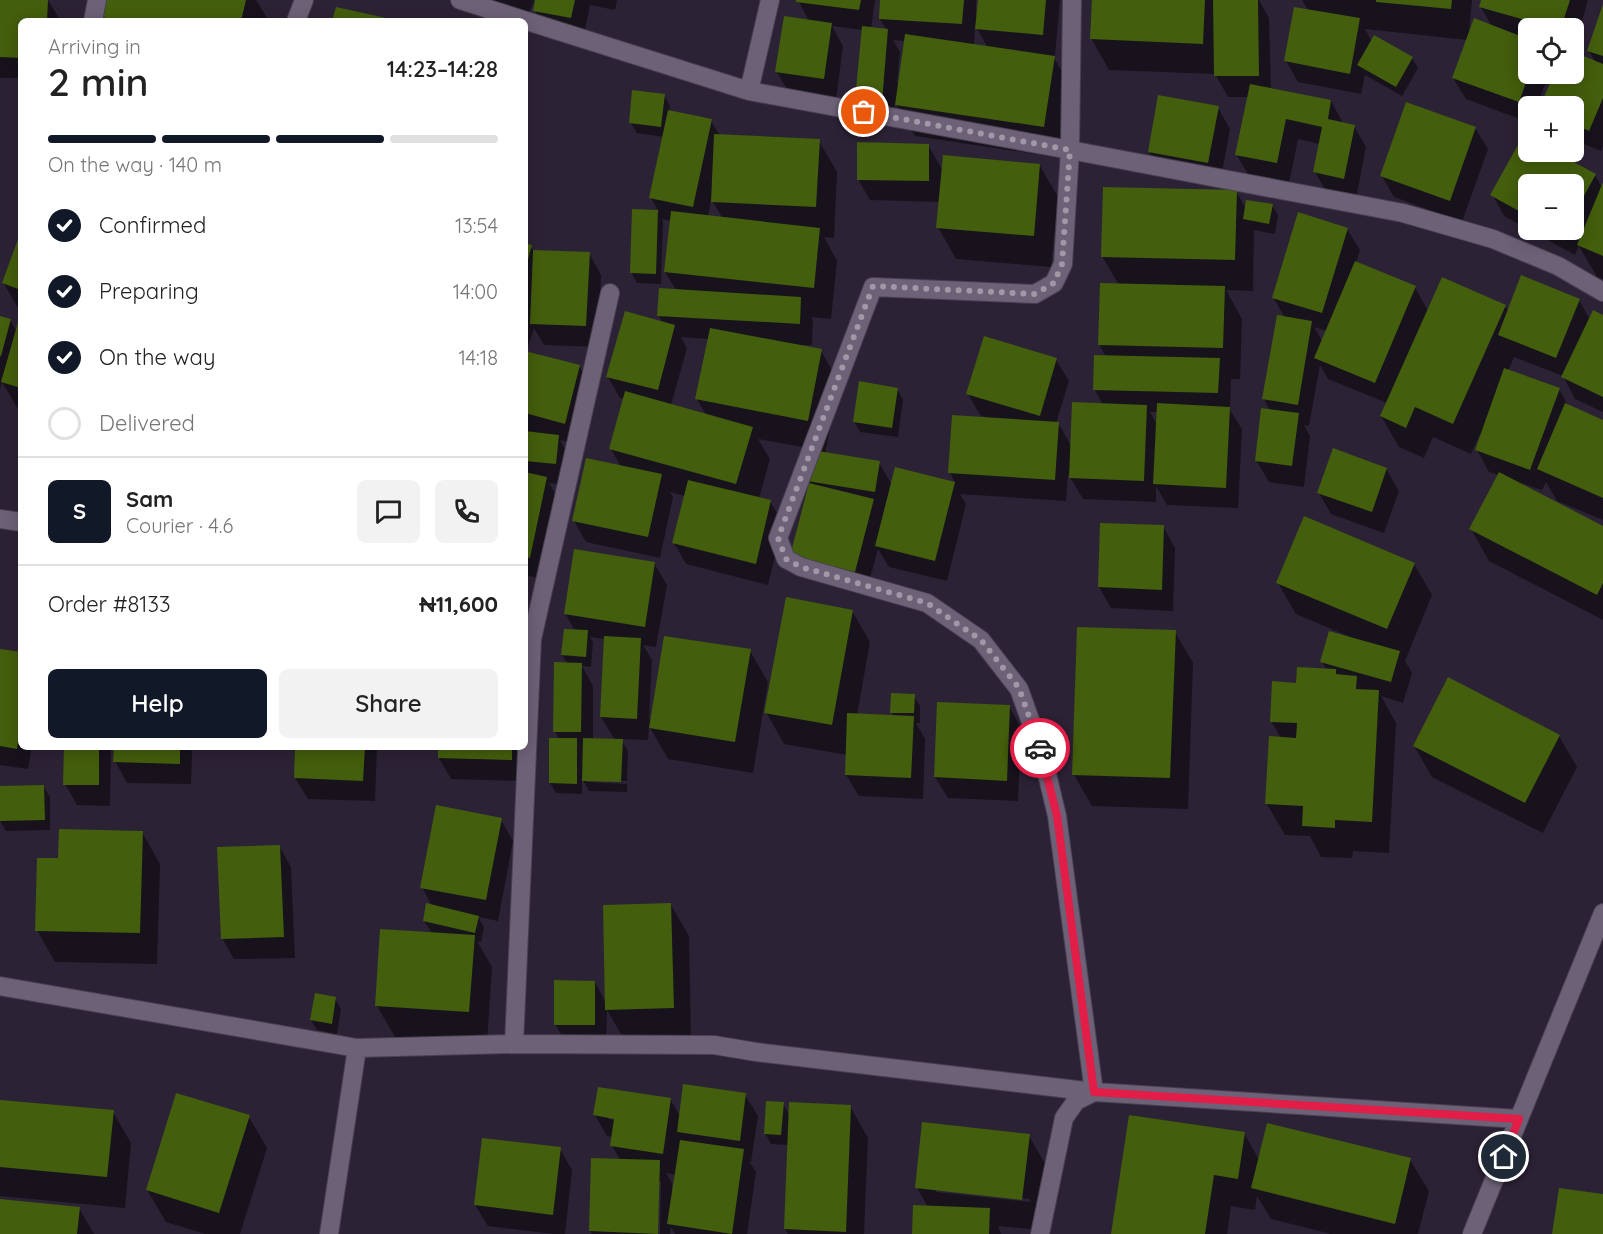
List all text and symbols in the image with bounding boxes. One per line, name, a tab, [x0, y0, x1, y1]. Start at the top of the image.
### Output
map controls	[1518, 18, 1584, 240]
button: locate	[1518, 18, 1584, 84]
text: Arriving in	[48, 34, 141, 59]
text: 14:23–14:28	[387, 55, 498, 83]
text: 2 min	[48, 57, 149, 106]
pin	[838, 86, 889, 137]
icon: bag	[847, 95, 880, 128]
button: +	[1518, 96, 1584, 162]
text: On the way · 140 m	[48, 152, 222, 177]
button: −	[1518, 174, 1584, 240]
icon: check	[48, 209, 81, 242]
text: Confirmed	[99, 211, 206, 239]
text: 13:54	[455, 213, 498, 238]
icon: check	[48, 275, 81, 308]
text: Preparing	[99, 277, 199, 305]
text: 14:00	[453, 279, 498, 304]
icon: check	[48, 341, 81, 374]
text: On the way	[99, 343, 215, 371]
text: 14:18	[458, 345, 498, 370]
text: Delivered	[99, 409, 195, 437]
button: chat	[357, 480, 420, 543]
button: phone	[435, 480, 498, 543]
text: Sam	[126, 485, 173, 513]
text: S	[73, 497, 86, 525]
text: Courier · 4.6	[126, 513, 233, 538]
text: Order #8133	[48, 590, 171, 618]
text: ₦11,600	[419, 590, 498, 618]
button: Help	[48, 669, 267, 738]
button: Share	[279, 669, 498, 738]
courier	[1010, 718, 1070, 778]
icon: car	[1024, 732, 1057, 765]
pin	[1478, 1131, 1529, 1182]
icon: home	[1487, 1140, 1520, 1173]

